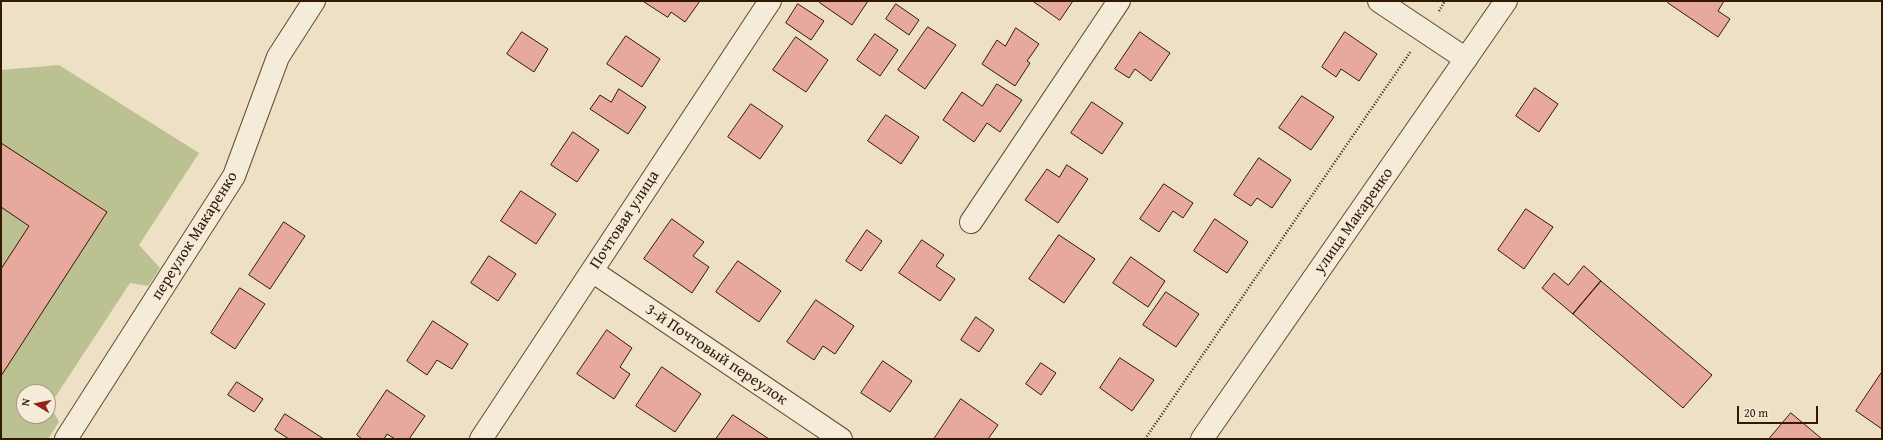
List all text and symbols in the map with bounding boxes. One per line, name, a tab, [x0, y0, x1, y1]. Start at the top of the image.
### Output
street label: улица Макаренко	[1310, 164, 1398, 278]
street label: Почтовая улица	[586, 167, 664, 273]
street label: переулок Макаренко	[148, 168, 242, 304]
street label: 3-й Почтовый переулок	[641, 300, 791, 410]
north arrow	[16, 384, 56, 424]
text: N	[17, 397, 34, 407]
scale bar	[1739, 398, 1820, 424]
text: 20 m	[1744, 404, 1768, 421]

